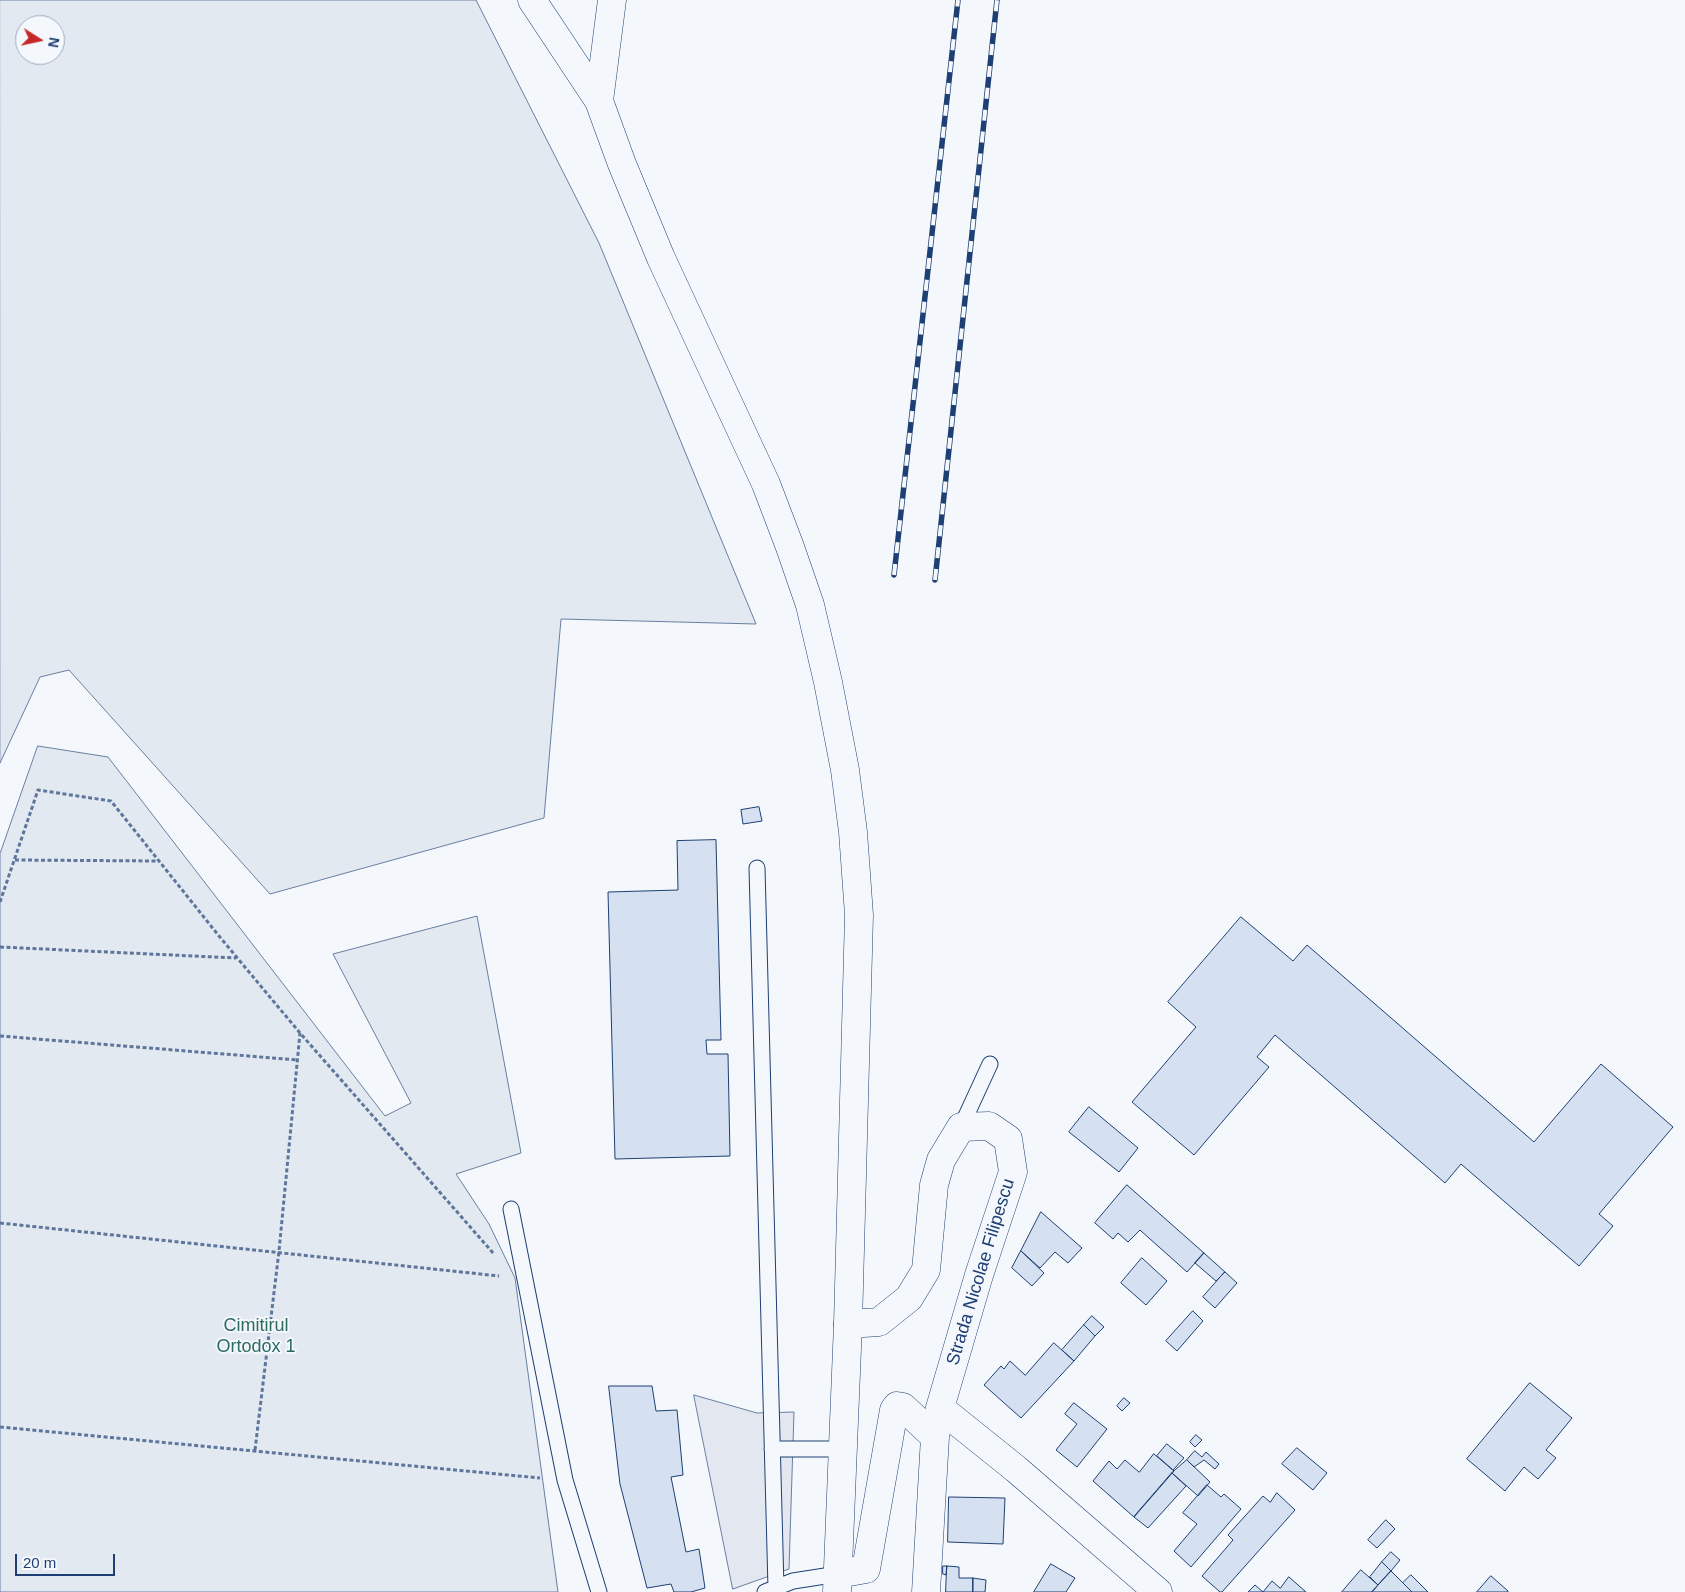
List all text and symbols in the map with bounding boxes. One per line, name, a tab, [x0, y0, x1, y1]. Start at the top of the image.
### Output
north arrow	[15, 15, 65, 65]
text: N	[45, 36, 63, 49]
street label: Strada Nicolae Filipescu	[942, 1176, 1020, 1368]
park label: Cimitirul Ortodox 1	[216, 1315, 296, 1358]
scale bar	[18, 1544, 118, 1576]
text: 20 m	[23, 1554, 56, 1571]

